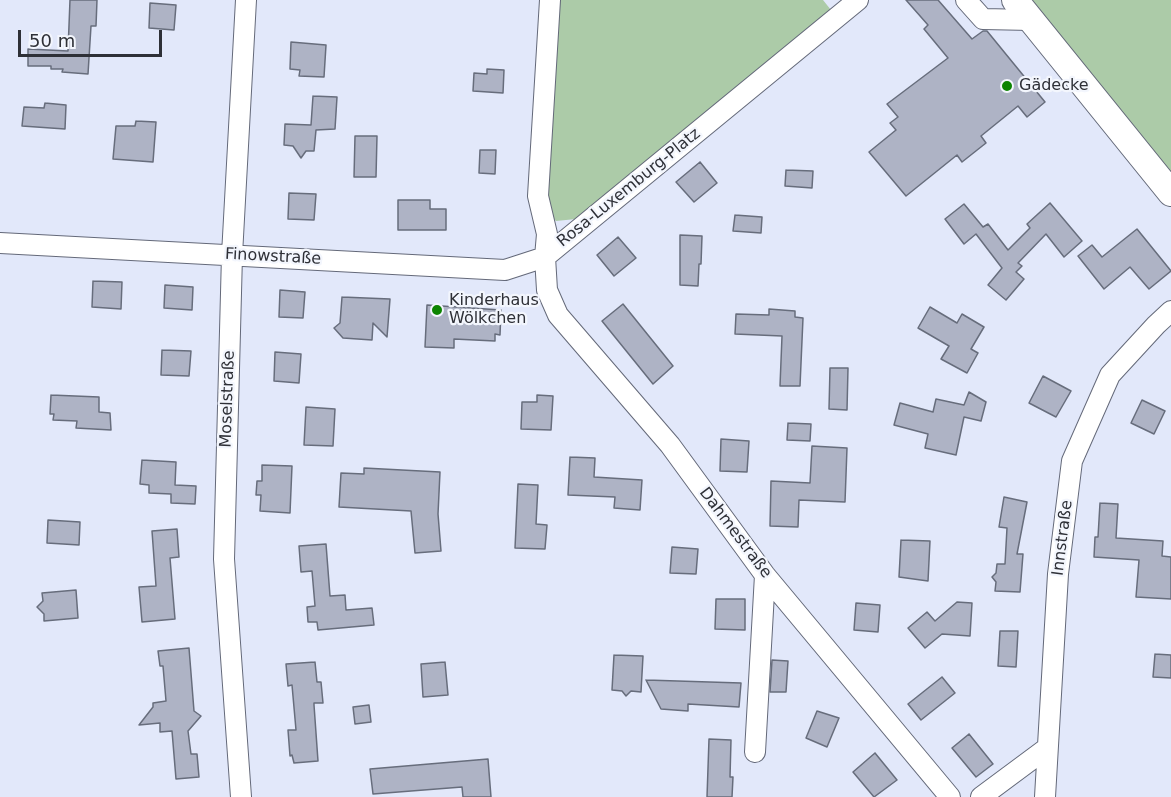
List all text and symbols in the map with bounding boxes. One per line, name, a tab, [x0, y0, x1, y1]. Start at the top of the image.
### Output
scale bar	[21, 18, 165, 56]
text: 50 m	[29, 30, 75, 51]
place label: Gädecke	[1019, 76, 1089, 96]
marker: Gädecke	[1000, 79, 1014, 93]
street label: Rosa-Luxemburg-Platz	[554, 124, 704, 252]
street label: Finowstraße	[224, 245, 322, 269]
place label: Kinderhaus Wölkchen	[449, 291, 539, 329]
marker: Kinderhaus Wölkchen	[430, 303, 444, 317]
street label: Moselstraße	[217, 350, 239, 448]
street label: Dahmestraße	[695, 484, 775, 582]
street label: Innstraße	[1049, 499, 1077, 577]

